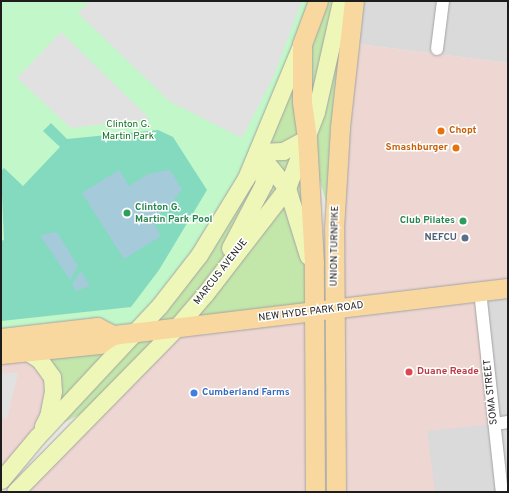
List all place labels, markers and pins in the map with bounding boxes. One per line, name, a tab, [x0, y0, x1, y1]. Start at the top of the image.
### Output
place label: Chopt	[449, 125, 477, 137]
marker: Chopt	[436, 126, 446, 136]
place label: Smashburger	[386, 142, 448, 154]
marker: Smashburger	[451, 143, 461, 153]
place label: Clinton G. Martin Park Pool	[135, 201, 212, 224]
marker: Clinton G. Martin Park Pool	[122, 208, 132, 218]
place label: Club Pilates	[400, 215, 455, 227]
marker: Club Pilates	[458, 216, 468, 226]
place label: NEFCU	[425, 232, 457, 244]
marker: NEFCU	[460, 233, 470, 243]
place label: Duane Reade	[417, 366, 479, 378]
marker: Duane Reade	[404, 367, 414, 377]
place label: Cumberland Farms	[202, 387, 290, 399]
marker: Cumberland Farms	[189, 388, 199, 398]

